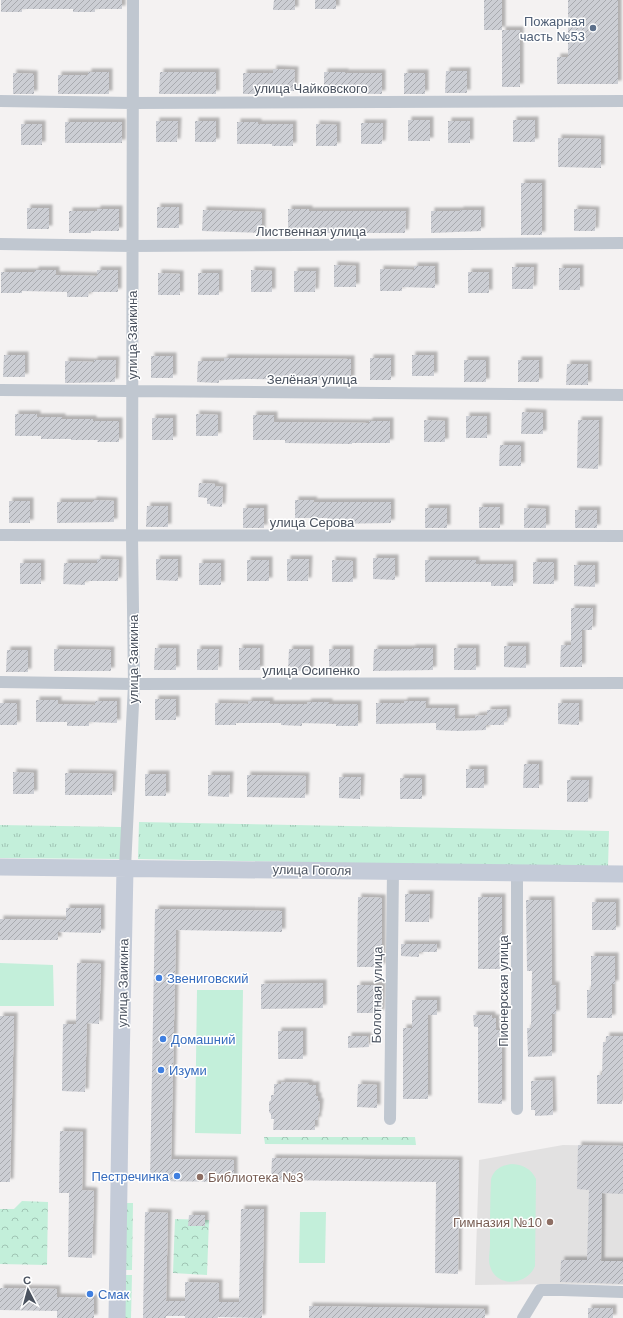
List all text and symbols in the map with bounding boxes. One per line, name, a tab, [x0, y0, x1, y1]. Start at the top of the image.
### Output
place label: Пожарная часть №53	[520, 14, 585, 44]
marker: Пожарная часть №53	[588, 23, 598, 33]
street label: улица Чайковского	[254, 81, 368, 96]
street label: Лиственная улица	[256, 224, 367, 239]
street label: улица Заикина	[125, 290, 140, 380]
street label: Зелёная улица	[267, 372, 358, 387]
street label: улица Серова	[270, 515, 355, 530]
street label: улица Заикина	[126, 614, 141, 704]
street label: улица Осипенко	[262, 663, 360, 678]
street label: улица Гоголя	[272, 862, 352, 878]
street label: Пионерская улица	[496, 934, 511, 1047]
street label: улица Заикина	[115, 938, 131, 1028]
street label: Болотная улица	[369, 946, 385, 1044]
place label: Звениговский	[167, 971, 248, 986]
marker: Звениговский	[154, 973, 164, 983]
place label: Домашний	[171, 1032, 235, 1047]
marker: Домашний	[158, 1034, 168, 1044]
place label: Изуми	[169, 1063, 207, 1078]
marker: Изуми	[156, 1065, 166, 1075]
place label: Пестречинка	[92, 1169, 170, 1184]
place label: Библиотека №3	[208, 1170, 303, 1185]
marker: Пестречинка	[172, 1171, 182, 1181]
marker: Библиотека №3	[195, 1172, 205, 1182]
place label: Гимназия №10	[453, 1215, 542, 1230]
marker: Гимназия №10	[545, 1217, 555, 1227]
north arrow	[8, 1270, 48, 1310]
text: С	[22, 1274, 32, 1286]
place label: Смак	[98, 1287, 130, 1302]
marker: Смак	[85, 1289, 95, 1299]

